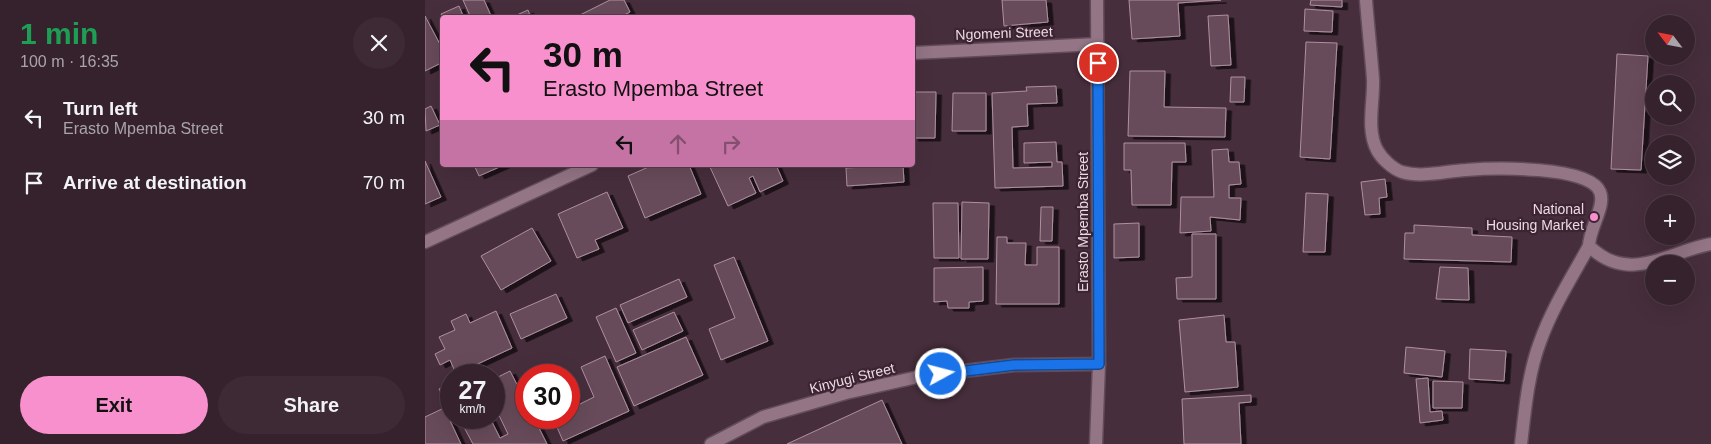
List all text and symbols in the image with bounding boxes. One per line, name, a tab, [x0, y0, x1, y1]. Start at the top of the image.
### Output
north arrow	[1645, 15, 1695, 65]
map controls	[1645, 15, 1695, 305]
text: 1 min	[20, 17, 98, 50]
button: close	[353, 17, 405, 69]
street label: Ngomeni Street	[955, 23, 1053, 43]
icon: left	[460, 35, 525, 100]
text: 30 m	[543, 35, 623, 74]
pin	[1077, 42, 1119, 84]
icon: arrive	[1084, 49, 1112, 77]
text: 100 m · 16:35	[20, 53, 119, 70]
button: search	[1645, 75, 1695, 125]
text: Erasto Mpemba Street	[543, 76, 763, 101]
text: Turn left	[63, 98, 138, 119]
icon: left	[20, 104, 48, 132]
text: 30 m	[363, 107, 405, 128]
text: Erasto Mpemba Street	[63, 120, 223, 137]
icon: left	[611, 130, 639, 158]
icon: ahead	[664, 130, 692, 158]
icon: right	[717, 130, 745, 158]
button: layers	[1645, 135, 1695, 185]
street label: Erasto Mpemba Street	[1075, 152, 1091, 292]
icon: arrive	[20, 169, 48, 197]
text: Arrive at destination	[63, 172, 247, 193]
text: 70 m	[363, 172, 405, 193]
button: +	[1645, 195, 1695, 245]
place label: National Housing Market	[1486, 201, 1584, 233]
marker: National Housing Market	[1588, 211, 1600, 223]
button: −	[1645, 255, 1695, 305]
position arrow	[914, 347, 966, 399]
street label: Kinyugi Street	[808, 360, 896, 396]
speed limit sign: 30	[515, 364, 580, 429]
button: Exit	[20, 376, 208, 434]
button: Share	[218, 376, 405, 434]
text: 27	[459, 376, 486, 404]
text: km/h	[459, 402, 486, 416]

